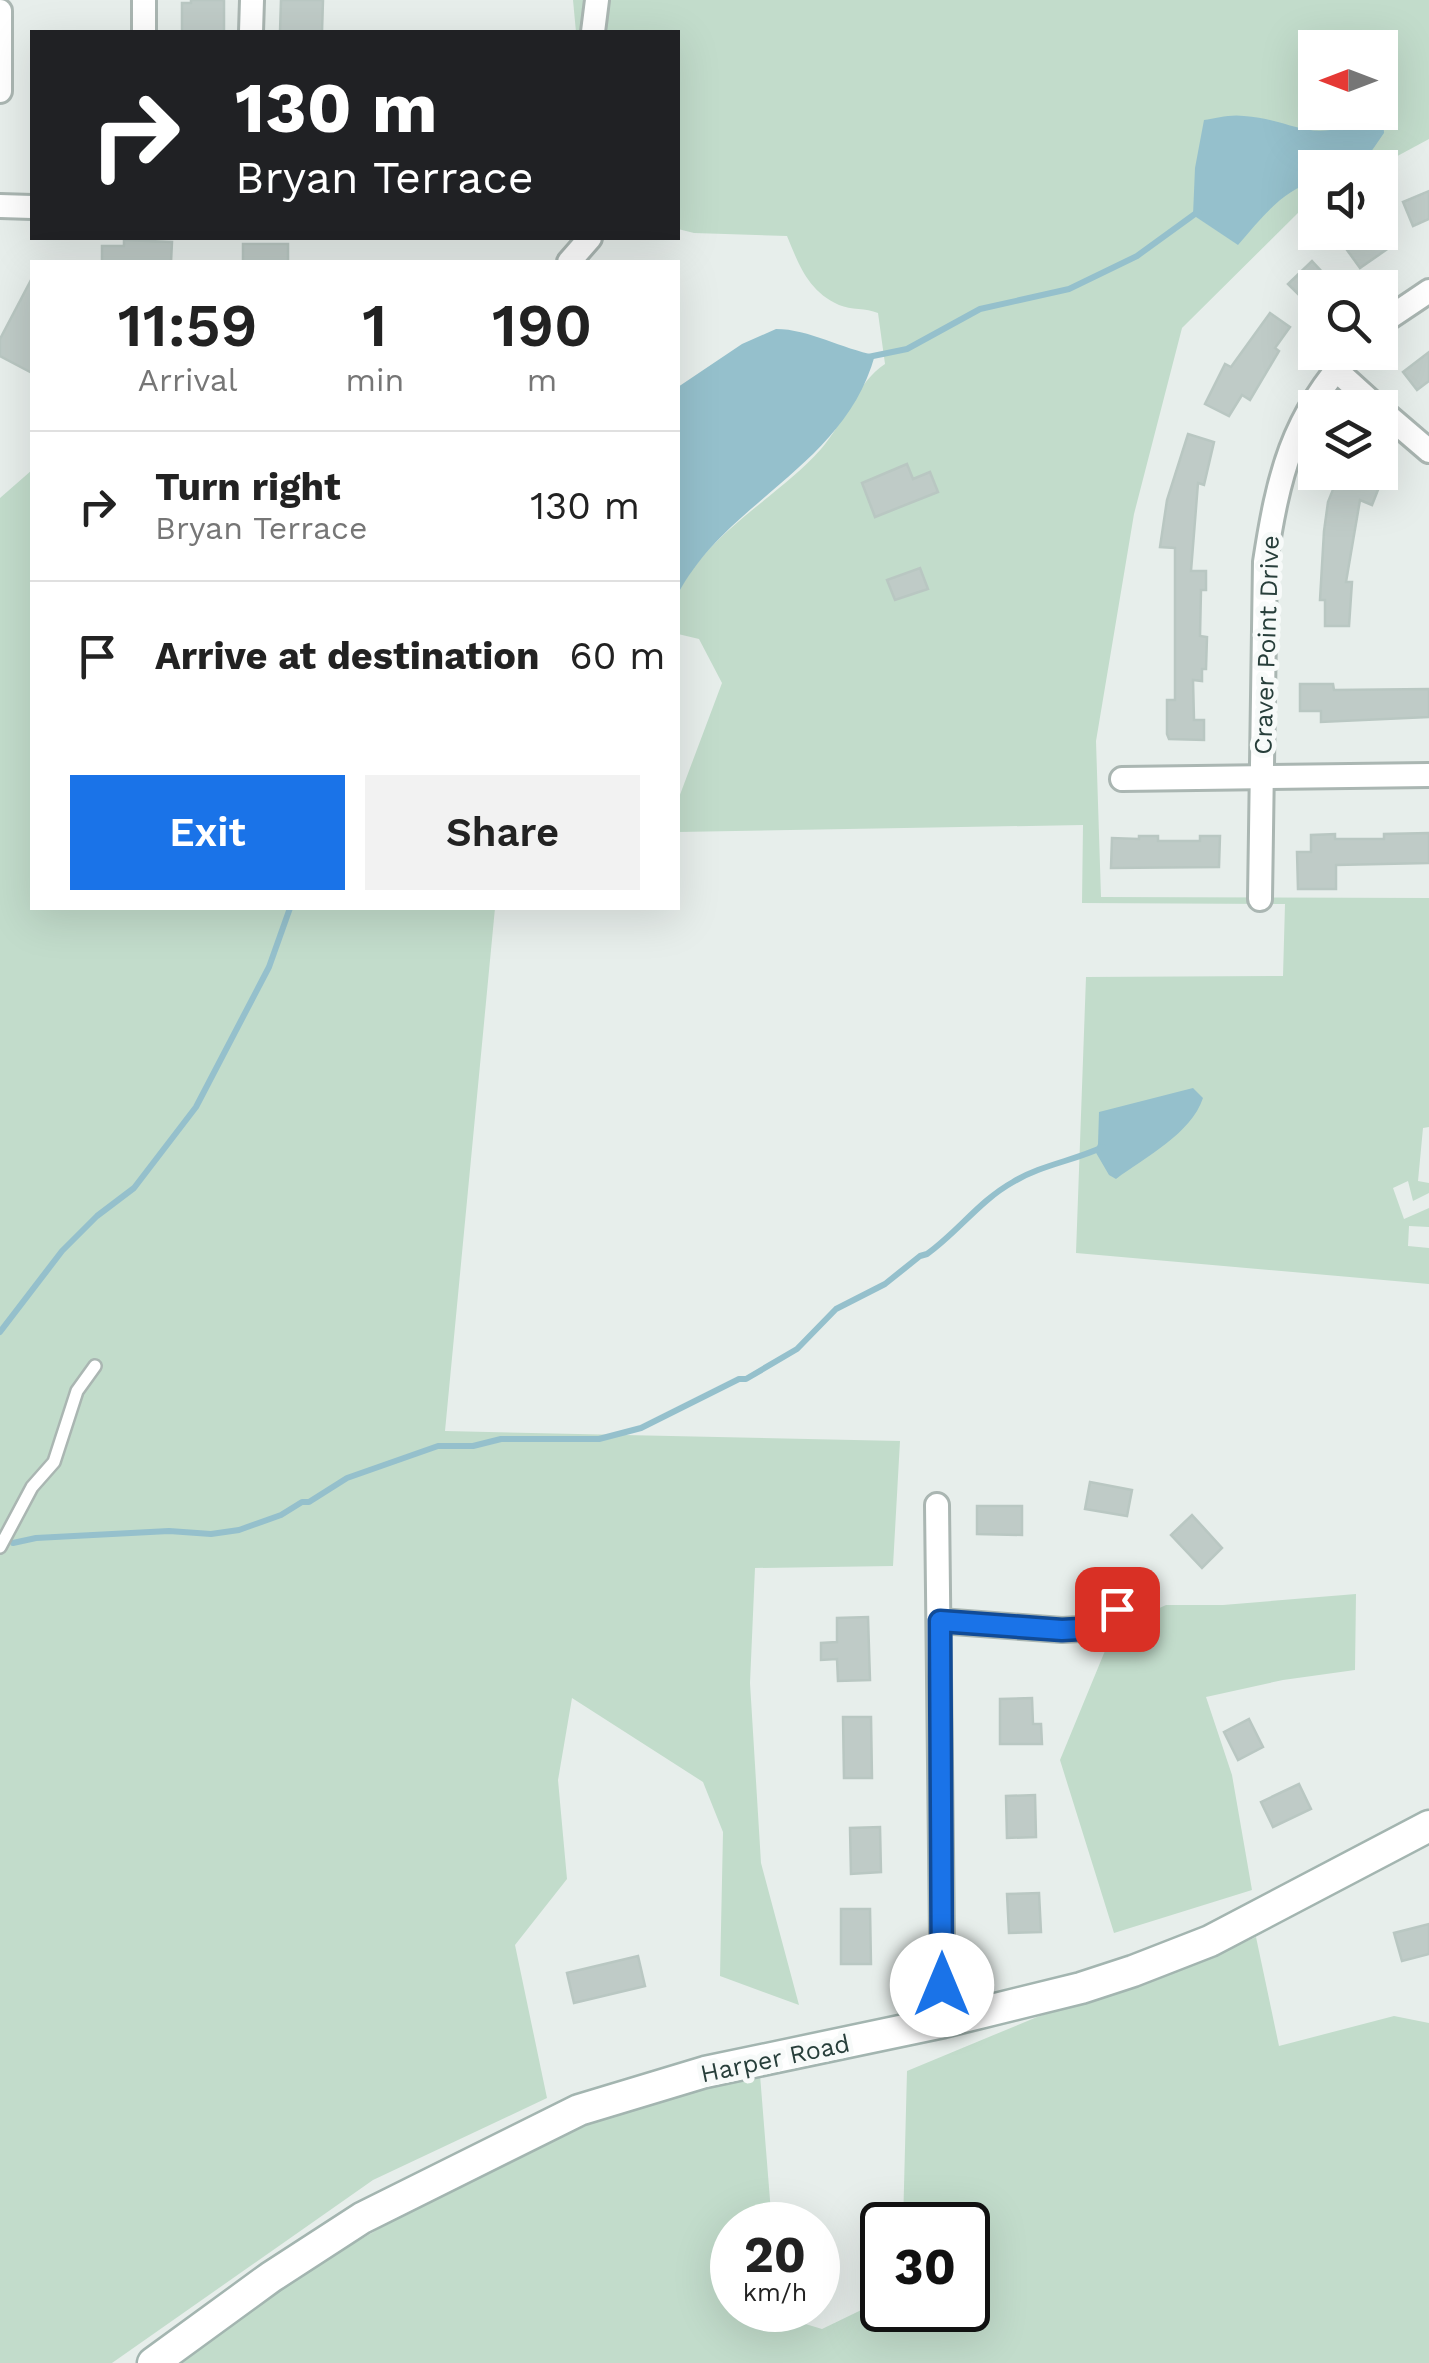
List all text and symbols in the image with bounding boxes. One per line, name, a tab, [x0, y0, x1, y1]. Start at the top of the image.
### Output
north arrow	[1298, 30, 1398, 130]
map controls	[1298, 30, 1398, 490]
text: 130 m	[235, 67, 438, 149]
icon: right	[70, 70, 200, 200]
button: sound	[1298, 150, 1398, 250]
text: Bryan Terrace	[235, 151, 534, 204]
button: search	[1298, 270, 1398, 370]
text: 11:59	[118, 290, 258, 361]
text: 1	[362, 290, 387, 361]
text: 190	[492, 290, 592, 361]
text: Arrival	[138, 361, 238, 399]
text: min	[345, 361, 404, 399]
text: m	[527, 361, 557, 399]
button: layers	[1298, 390, 1398, 490]
text: Turn right	[155, 465, 341, 509]
icon: right	[70, 479, 125, 534]
text: 130 m	[530, 484, 640, 528]
text: Bryan Terrace	[155, 509, 367, 547]
street label: Craver Point Drive	[1248, 535, 1285, 755]
icon: arrive	[70, 629, 125, 684]
text: Arrive at destination	[155, 634, 540, 678]
text: 60 m	[570, 634, 665, 678]
button: Exit	[70, 775, 345, 890]
button: Share	[365, 775, 640, 890]
pin	[1075, 1567, 1160, 1652]
icon: arrive	[1090, 1582, 1145, 1637]
position arrow	[890, 1933, 994, 2037]
street label: Harper Road	[698, 2029, 852, 2088]
speed limit sign: 30	[860, 2202, 990, 2332]
text: 20	[744, 2225, 806, 2284]
text: km/h	[743, 2278, 807, 2307]

